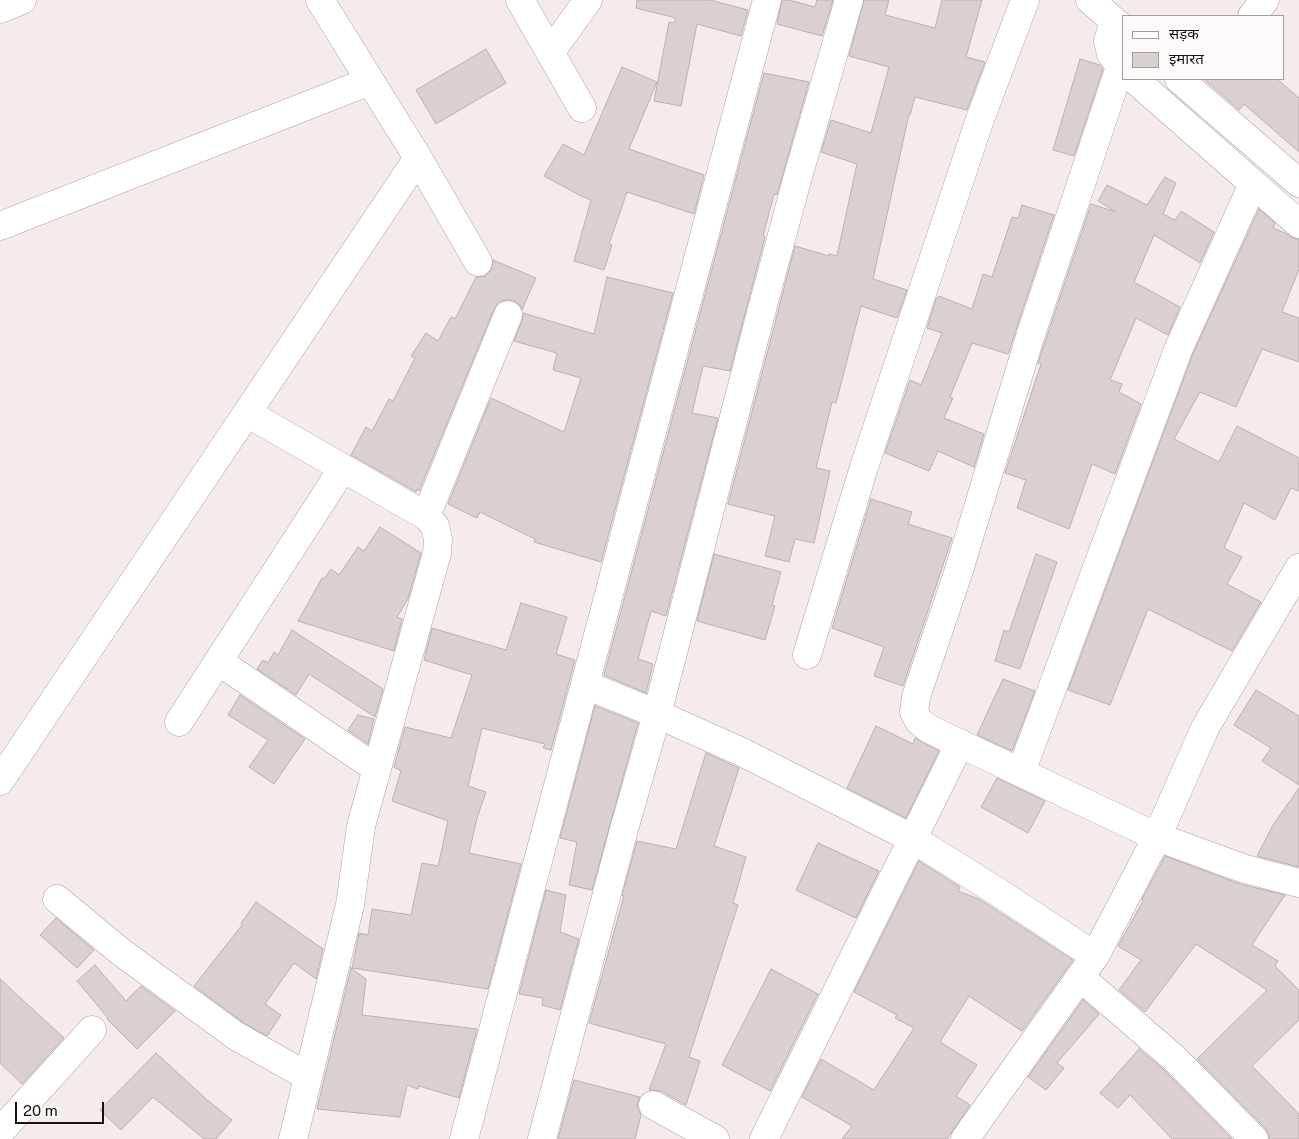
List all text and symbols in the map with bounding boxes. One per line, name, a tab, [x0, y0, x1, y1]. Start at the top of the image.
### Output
legend	[1122, 15, 1284, 80]
text: सड़क	[1169, 25, 1199, 42]
text: इमारत	[1169, 50, 1204, 67]
scale bar	[18, 1092, 106, 1124]
text: 20 m	[23, 1102, 58, 1119]

